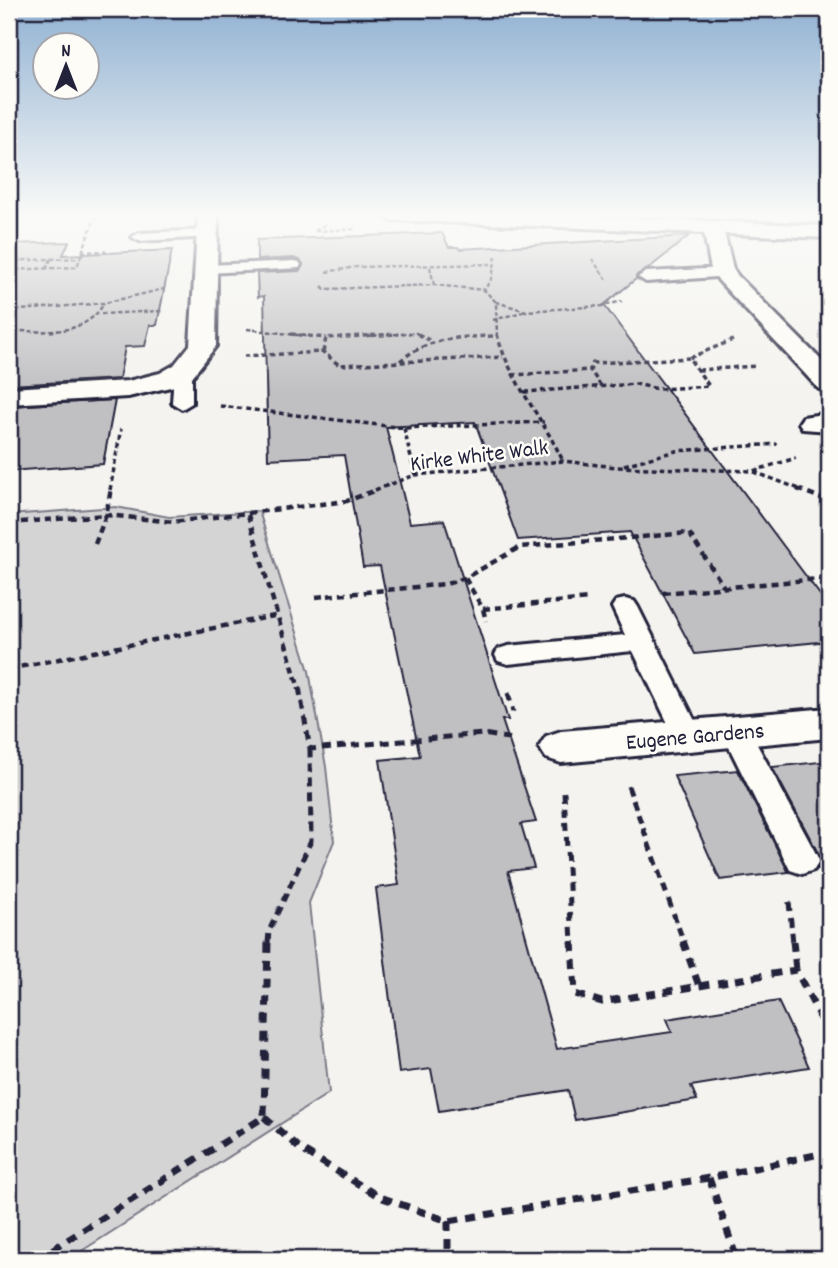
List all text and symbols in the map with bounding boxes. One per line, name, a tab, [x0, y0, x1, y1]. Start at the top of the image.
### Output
north arrow	[32, 32, 102, 102]
text: N	[61, 39, 71, 66]
street label: Kirke White Walk	[408, 433, 550, 482]
street label: Eugene Gardens	[625, 716, 766, 761]

